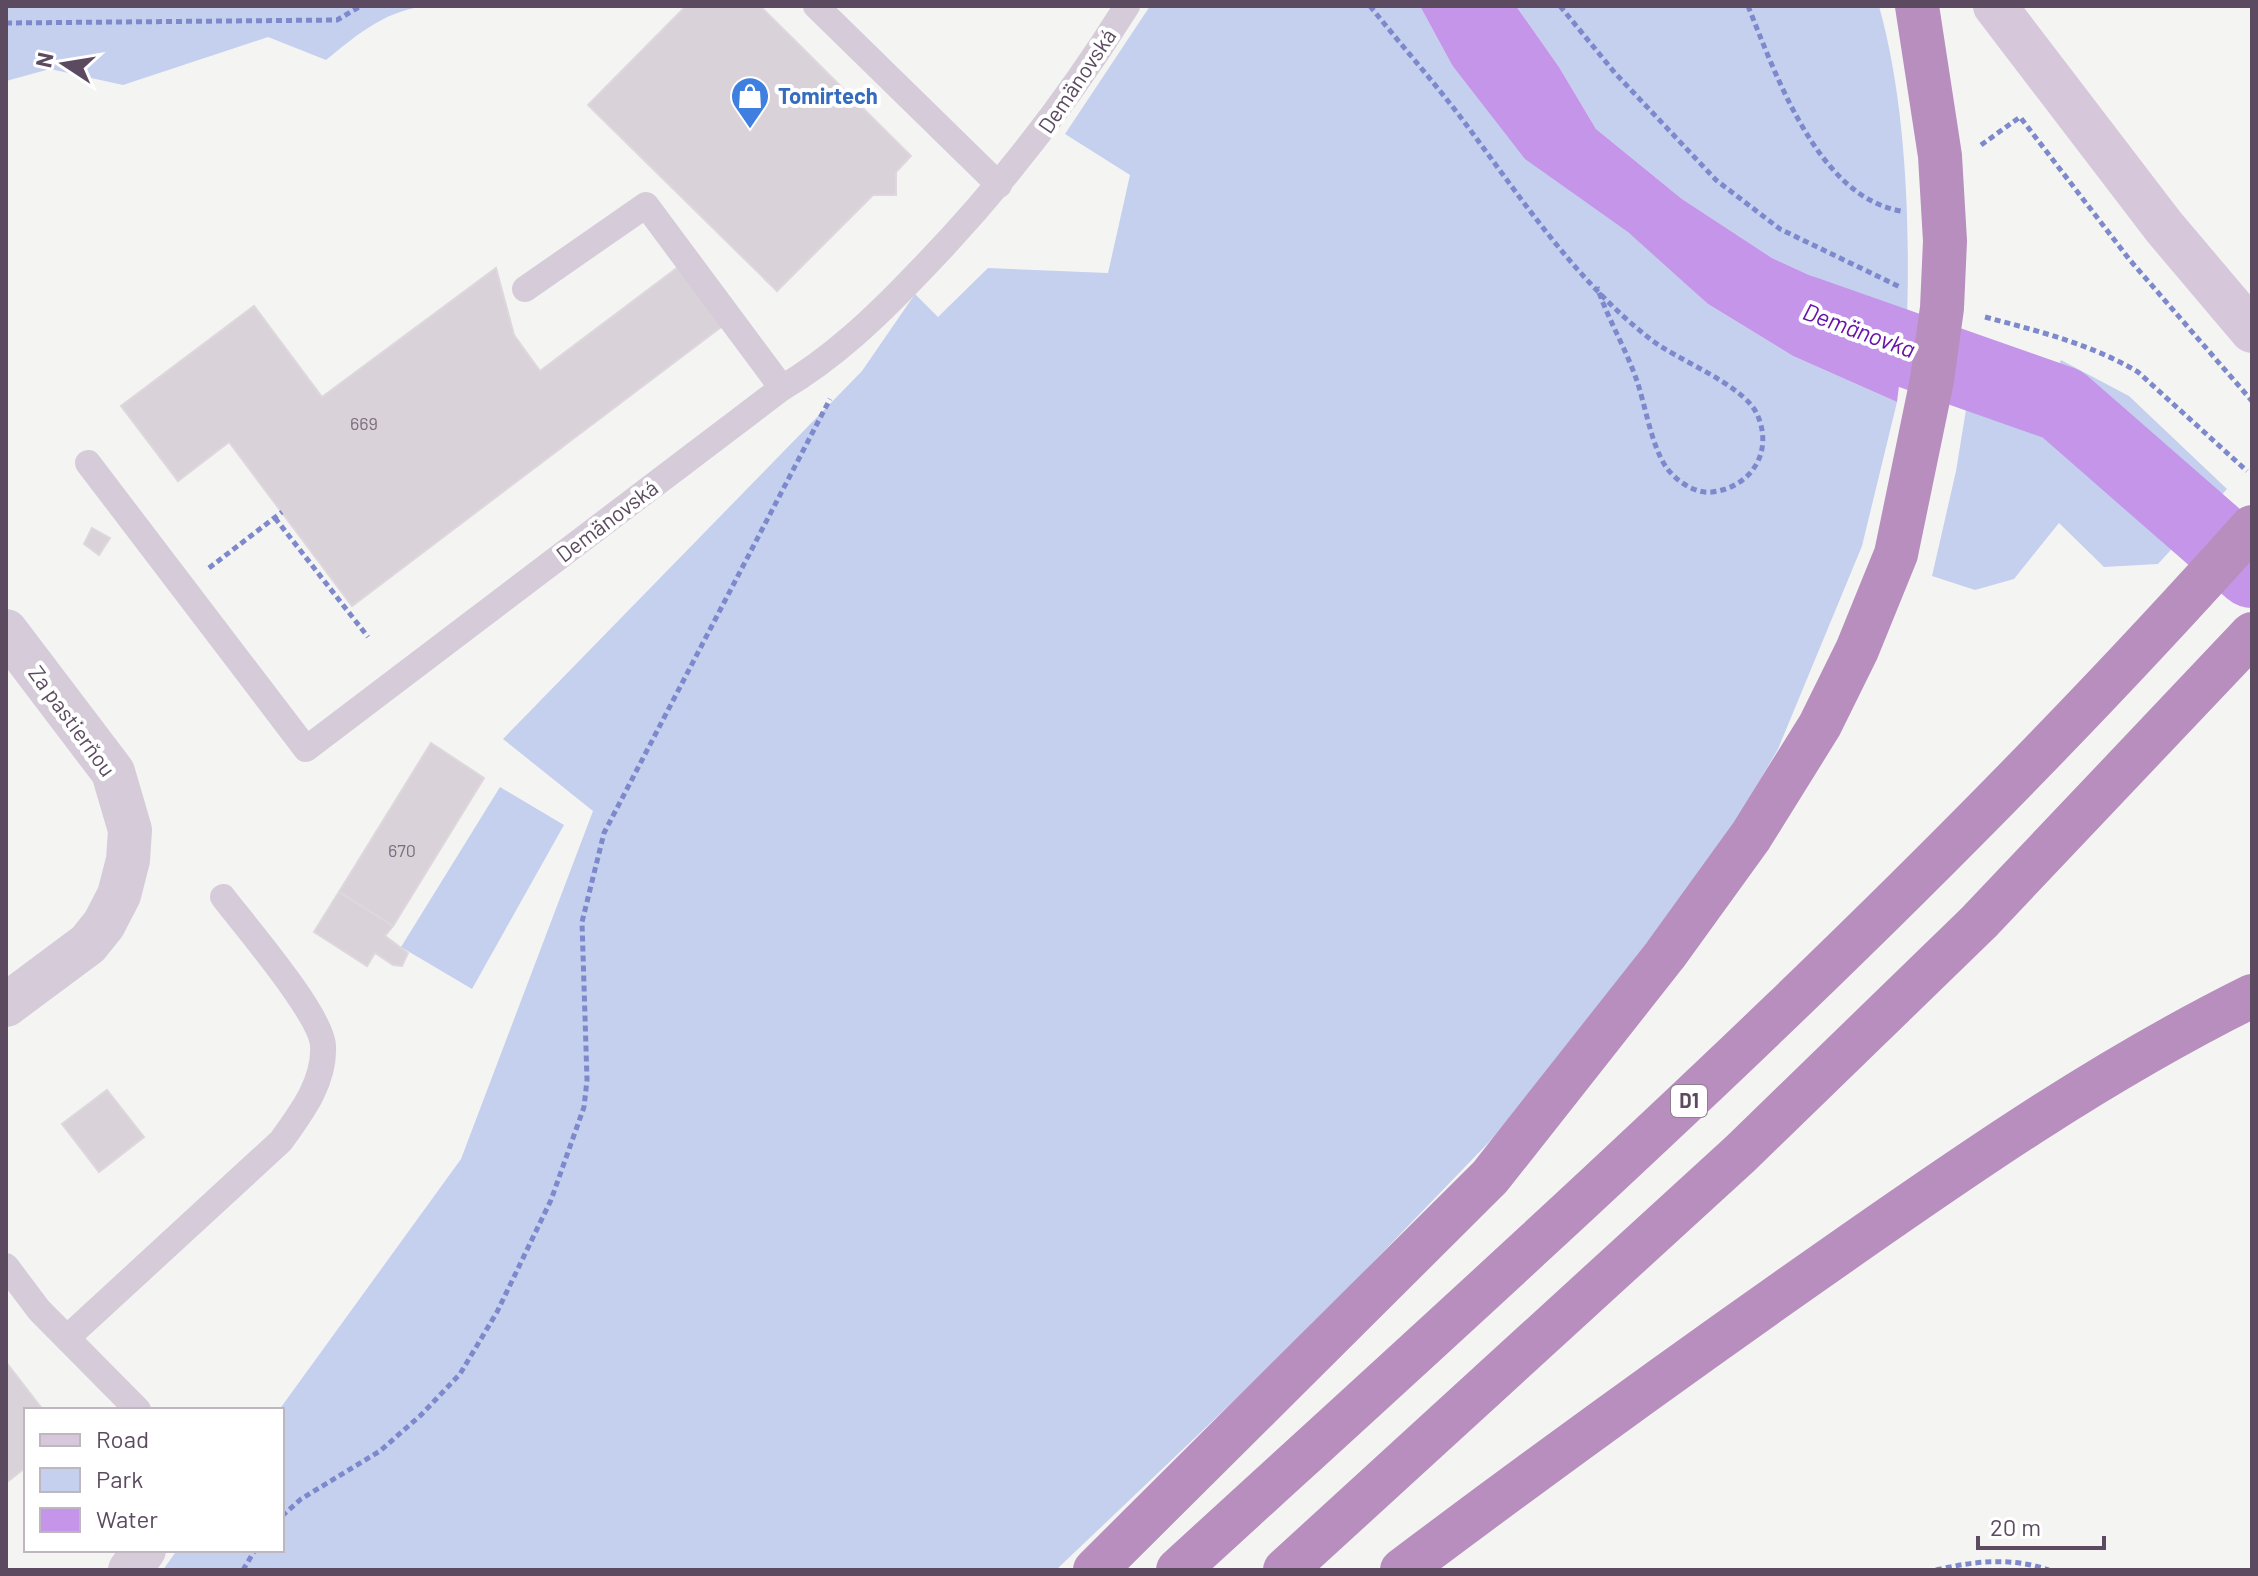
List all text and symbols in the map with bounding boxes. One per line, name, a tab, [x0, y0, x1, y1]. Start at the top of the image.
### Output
street label: Demänovská	[1032, 23, 1121, 138]
north arrow	[24, 24, 104, 104]
text: N	[29, 50, 58, 69]
shop icon: Tomirtech	[729, 75, 771, 130]
place label: Tomirtech	[778, 82, 878, 108]
water label: Demänovka	[1799, 296, 1920, 363]
house number: 669	[350, 412, 378, 434]
street label: Demänovská	[551, 474, 662, 567]
street label: Za pastierňou	[24, 660, 122, 781]
house number: 670	[388, 839, 416, 861]
road number: D1	[1671, 1085, 1707, 1117]
legend	[24, 1408, 284, 1552]
text: Road	[96, 1424, 149, 1453]
text: Park	[96, 1464, 143, 1493]
scale bar	[1978, 1500, 2104, 1550]
text: Water	[96, 1504, 158, 1533]
text: 20 m	[1990, 1512, 2041, 1541]

